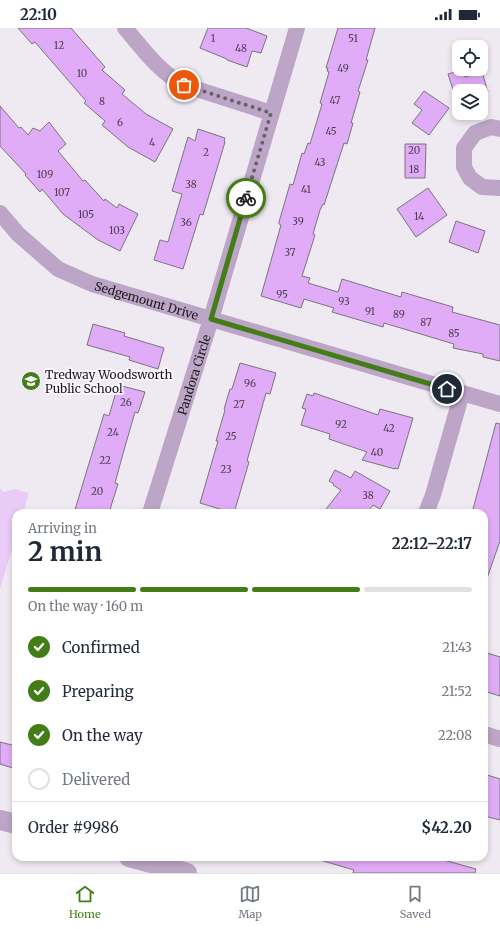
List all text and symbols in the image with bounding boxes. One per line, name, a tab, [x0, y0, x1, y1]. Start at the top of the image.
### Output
text: 22:10	[20, 5, 57, 24]
house number: 1	[211, 32, 216, 45]
house number: 51	[348, 32, 358, 45]
house number: 12	[54, 39, 64, 52]
map controls	[452, 40, 488, 120]
button: locate	[452, 40, 488, 76]
house number: 48	[235, 42, 247, 55]
house number: 49	[337, 62, 349, 75]
house number: 10	[77, 67, 87, 80]
pin	[167, 68, 201, 102]
icon: bag	[173, 74, 195, 96]
button: layers	[452, 84, 488, 120]
house number: 47	[330, 94, 341, 107]
house number: 8	[99, 95, 105, 108]
house number: 6	[117, 116, 123, 129]
house number: 45	[325, 125, 337, 138]
house number: 4	[149, 136, 155, 149]
house number: 20	[408, 144, 420, 157]
house number: 2	[203, 146, 209, 159]
house number: 43	[314, 156, 326, 169]
house number: 18	[409, 163, 419, 176]
house number: 109	[37, 168, 53, 181]
house number: 38	[185, 178, 197, 191]
courier	[226, 178, 266, 218]
house number: 41	[301, 183, 311, 196]
house number: 107	[54, 186, 70, 199]
icon: bike	[235, 187, 257, 209]
house number: 105	[78, 208, 94, 221]
house number: 14	[414, 210, 424, 223]
house number: 39	[292, 215, 304, 228]
house number: 36	[180, 216, 192, 229]
house number: 103	[109, 224, 125, 237]
house number: 37	[284, 246, 296, 259]
street label: Sedgemount Drive	[93, 278, 200, 322]
house number: 95	[276, 288, 288, 301]
house number: 93	[338, 295, 350, 308]
house number: 91	[365, 305, 376, 318]
house number: 89	[393, 308, 405, 321]
house number: 87	[420, 316, 432, 329]
house number: 85	[448, 327, 460, 340]
street label: Pandora Circle	[174, 333, 213, 417]
place label: Tredway Woodsworth Public School	[45, 367, 172, 396]
school or university icon: Tredway Woodsworth Public School	[20, 370, 42, 392]
pin	[430, 372, 464, 406]
house number: 96	[244, 377, 256, 390]
icon: home	[436, 378, 458, 400]
house number: 26	[120, 396, 132, 409]
house number: 27	[233, 398, 245, 411]
house number: 92	[335, 418, 347, 431]
house number: 42	[383, 422, 395, 435]
house number: 24	[107, 426, 119, 439]
house number: 25	[225, 430, 237, 443]
house number: 40	[371, 446, 383, 459]
house number: 22	[99, 454, 111, 467]
house number: 23	[220, 463, 232, 476]
house number: 20	[91, 485, 103, 498]
house number: 38	[362, 489, 374, 502]
text: Arriving in	[28, 520, 97, 537]
text: 22:12–22:17	[392, 534, 472, 553]
text: 2 min	[28, 535, 102, 568]
text: On the way · 160 m	[28, 598, 143, 615]
icon: check	[28, 636, 50, 658]
text: Confirmed	[62, 638, 140, 657]
text: 21:43	[442, 639, 472, 656]
icon: check	[28, 680, 50, 702]
text: Preparing	[62, 682, 134, 701]
text: 21:52	[441, 683, 472, 700]
icon: check	[28, 724, 50, 746]
text: On the way	[62, 726, 143, 745]
text: 22:08	[438, 727, 472, 744]
text: Delivered	[62, 770, 130, 789]
text: Order #9986	[28, 818, 119, 837]
text: $42.20	[421, 818, 472, 837]
tab: Home	[69, 883, 101, 921]
tab: Map	[239, 883, 262, 921]
tab: Saved	[400, 883, 431, 921]

